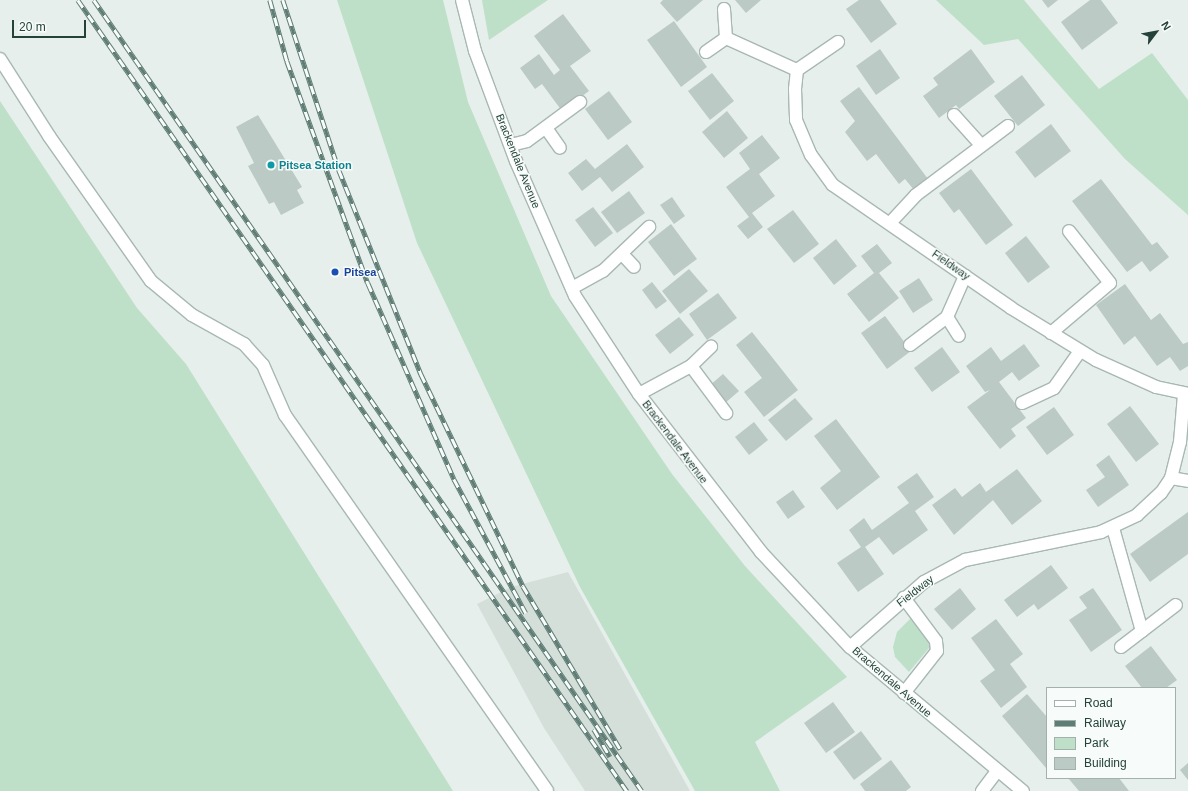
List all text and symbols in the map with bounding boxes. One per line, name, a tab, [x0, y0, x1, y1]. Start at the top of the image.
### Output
scale bar	[14, 12, 88, 38]
north arrow	[1136, 12, 1176, 52]
text: N	[1159, 19, 1173, 32]
text: 20 m	[19, 20, 46, 34]
street label: Brackendale Avenue	[493, 112, 543, 210]
place label: Pitsea Station	[279, 158, 352, 172]
marker: Pitsea Station	[266, 160, 276, 170]
street label: Fieldway	[929, 247, 973, 283]
place label: Pitsea	[344, 265, 376, 279]
marker: Pitsea	[329, 266, 341, 278]
street label: Brackendale Avenue	[639, 398, 711, 486]
street label: Fieldway	[894, 572, 936, 610]
street label: Brackendale Avenue	[849, 644, 935, 720]
legend	[1046, 687, 1176, 779]
text: Road	[1084, 696, 1113, 710]
text: Railway	[1084, 716, 1126, 730]
text: Park	[1084, 736, 1109, 750]
text: Building	[1084, 756, 1127, 770]

